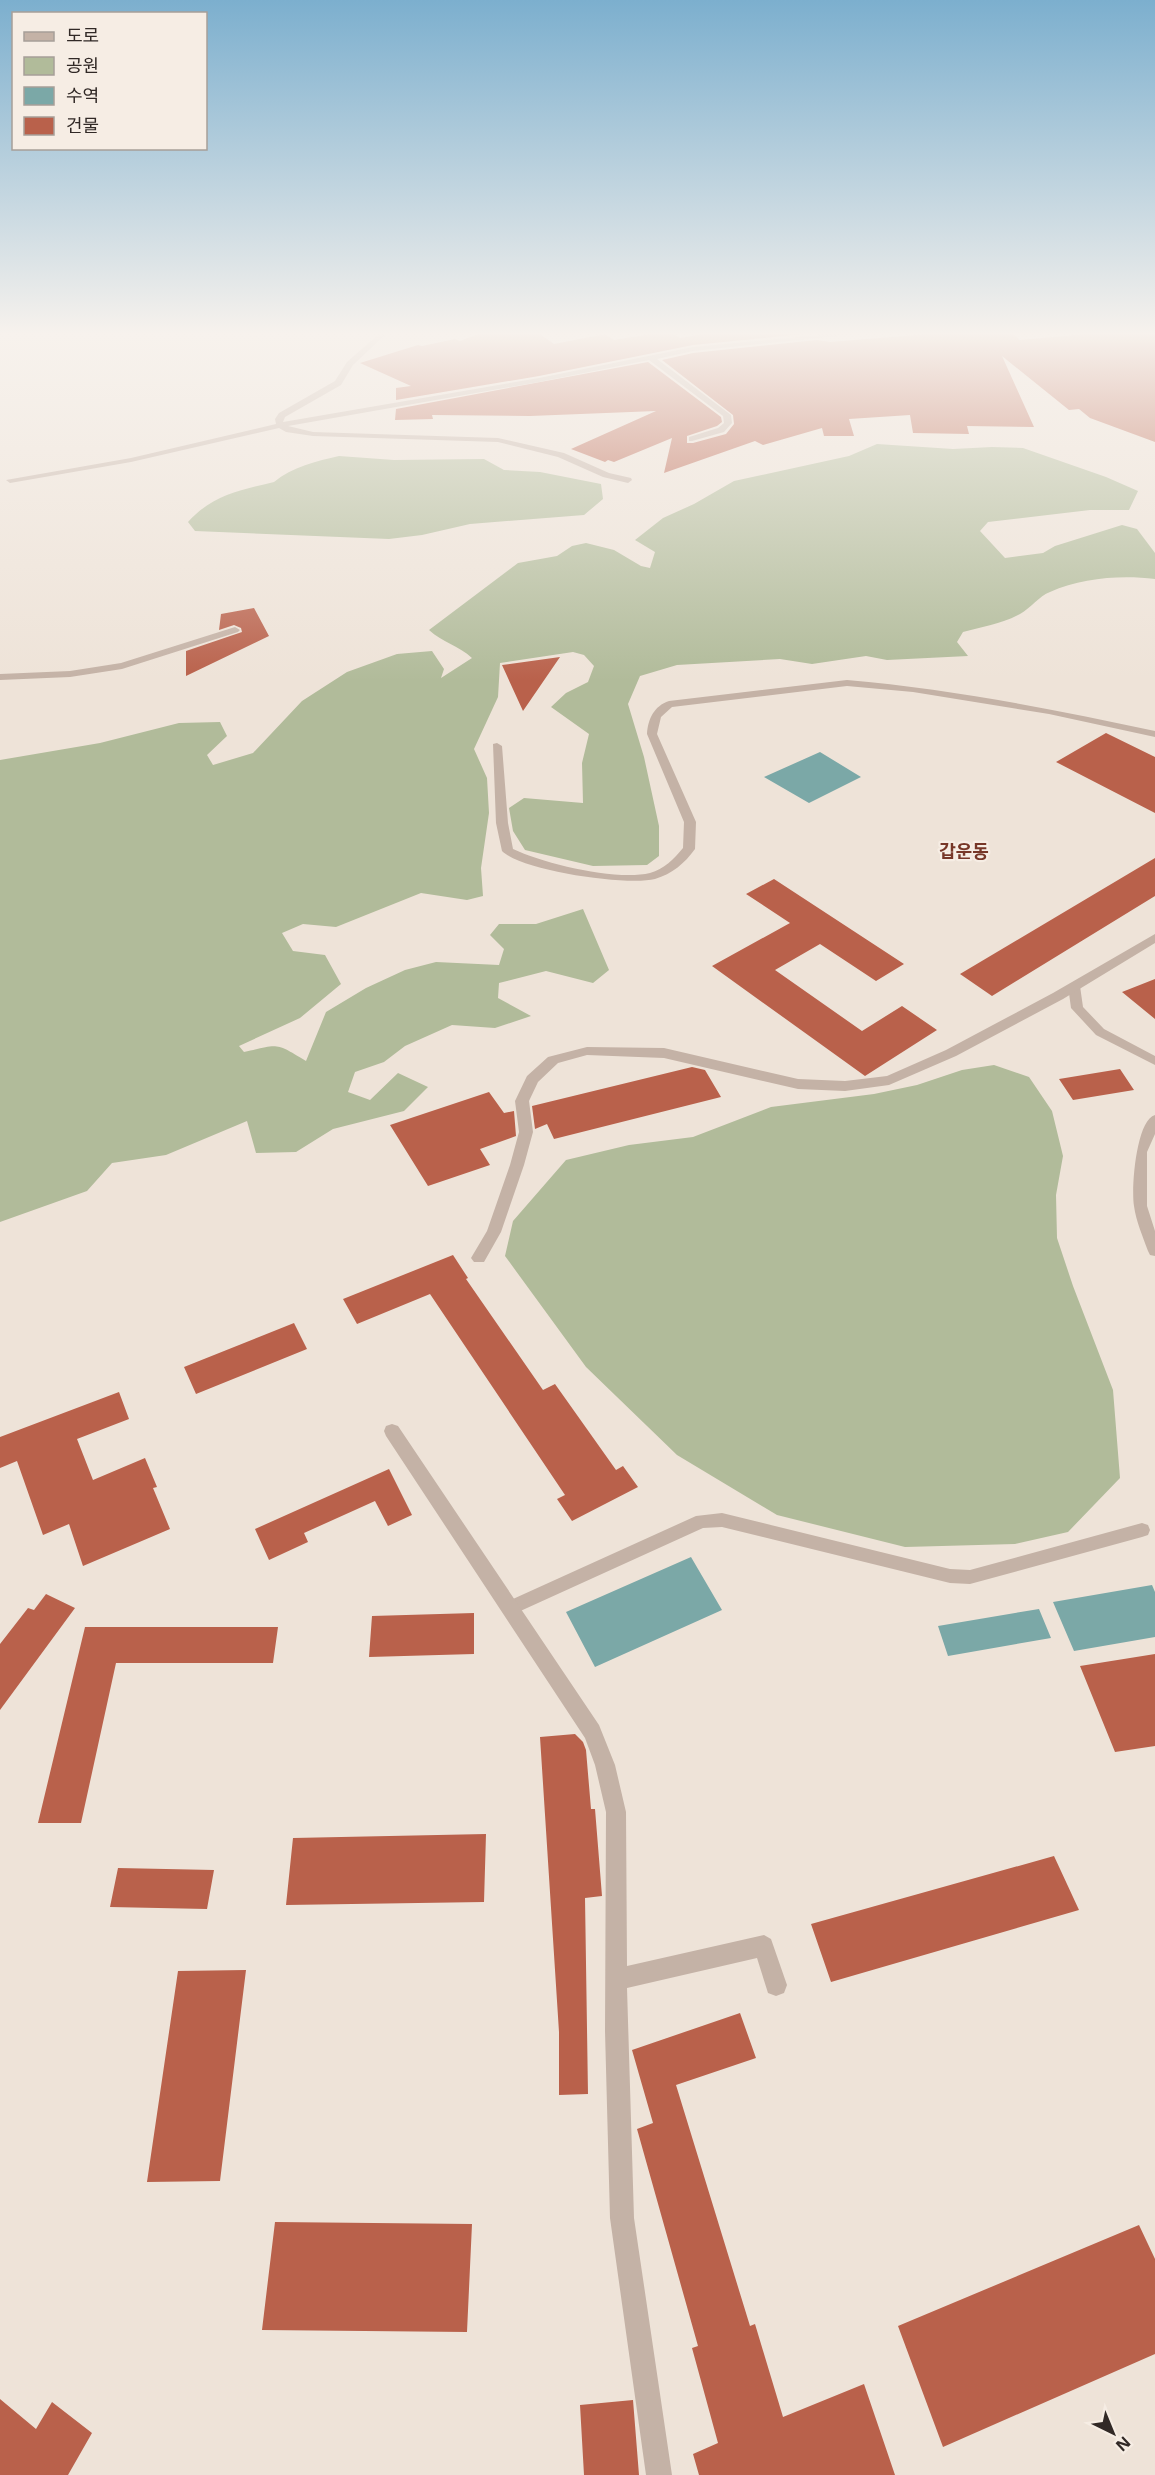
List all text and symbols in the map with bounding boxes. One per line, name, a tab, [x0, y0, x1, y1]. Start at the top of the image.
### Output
legend	[12, 12, 207, 150]
text: 도로	[66, 23, 99, 47]
text: 공원	[66, 53, 99, 77]
text: 수역	[66, 83, 99, 107]
text: 건물	[66, 113, 99, 137]
district label: 갑운동	[939, 839, 989, 863]
north arrow	[1083, 2403, 1143, 2463]
text: N	[1111, 2431, 1135, 2456]

